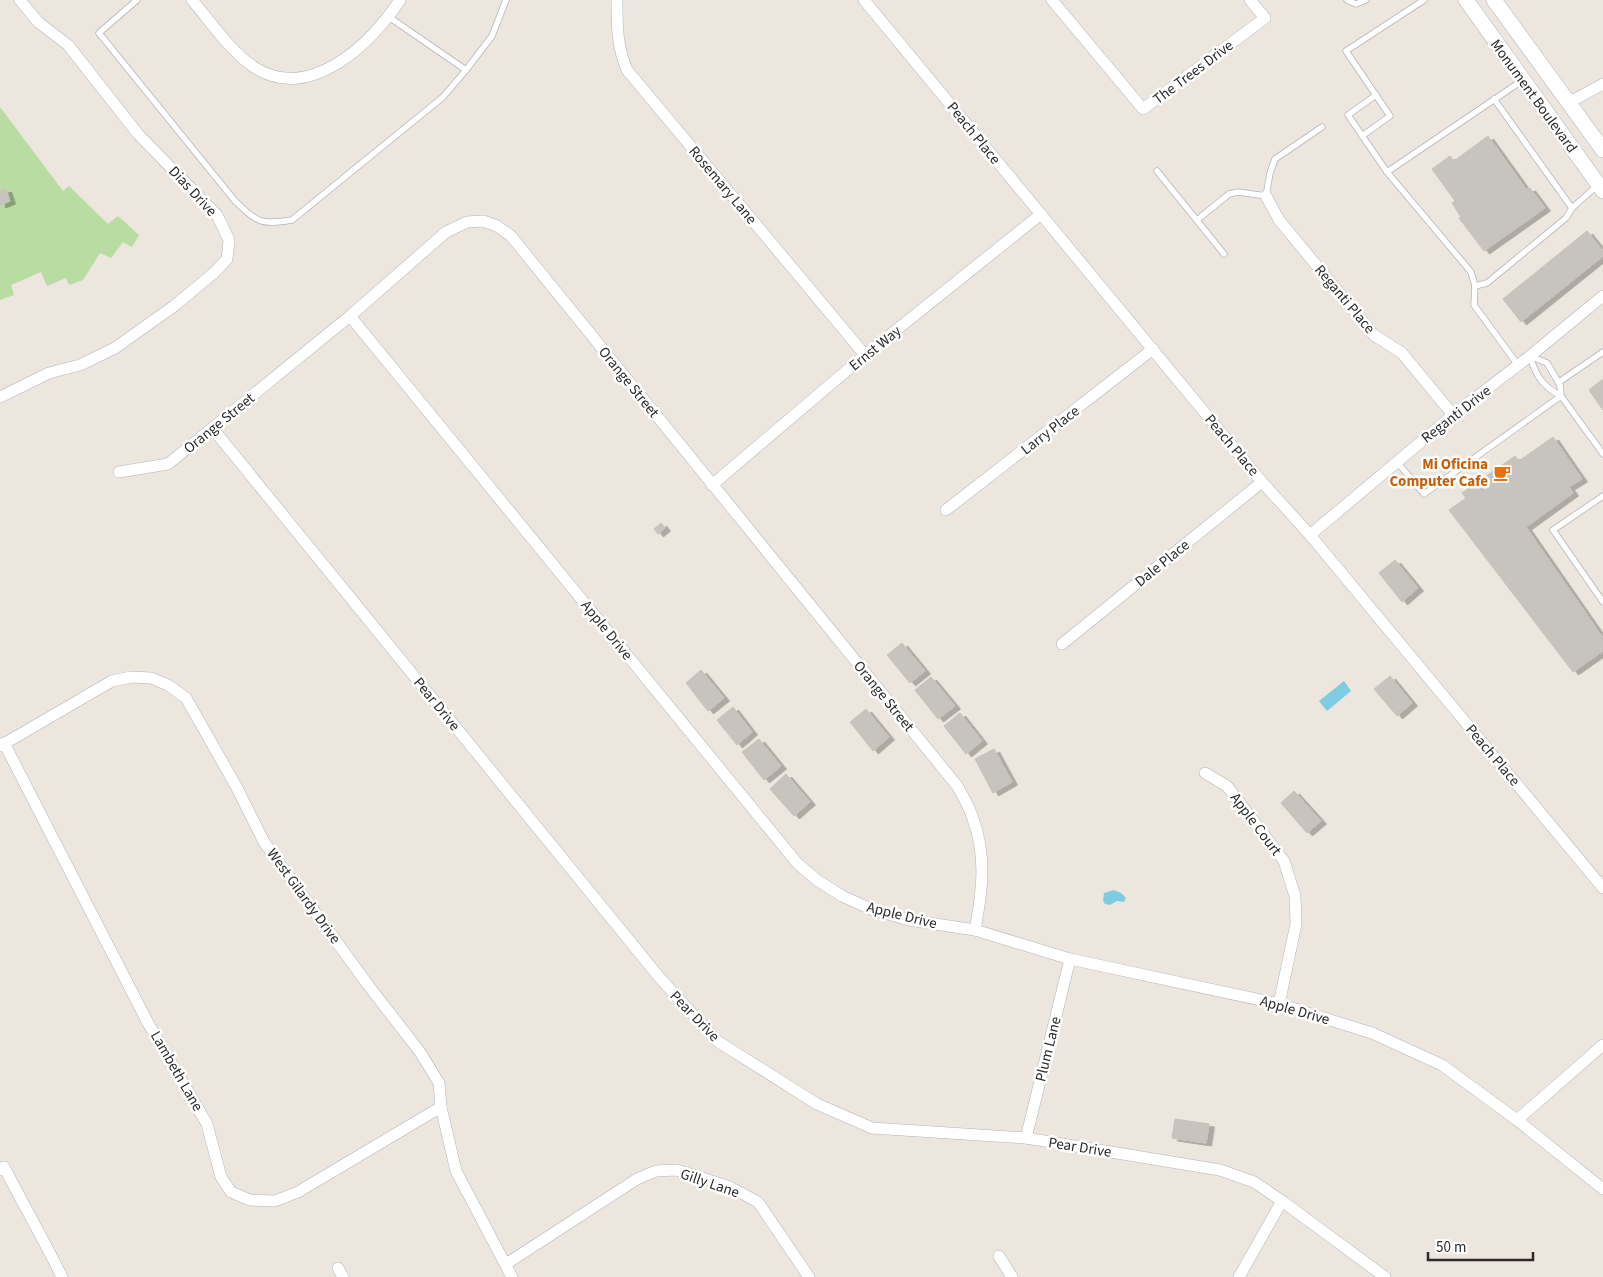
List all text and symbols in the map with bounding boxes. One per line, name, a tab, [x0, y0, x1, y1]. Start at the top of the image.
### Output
street label: The Trees Drive	[1149, 35, 1238, 110]
street label: Monument Boulevard	[1485, 35, 1582, 157]
street label: Peach Place	[942, 98, 1005, 169]
street label: Rosemary Lane	[684, 142, 762, 229]
street label: Dias Drive	[164, 161, 222, 221]
street label: Reganti Place	[1309, 260, 1380, 338]
street label: Ernst Way	[845, 321, 906, 376]
street label: Orange Street	[593, 342, 664, 422]
street label: Reganti Drive	[1417, 381, 1495, 448]
street label: Orange Street	[179, 388, 259, 459]
street label: Larry Place	[1016, 401, 1084, 460]
street label: Peach Place	[1200, 410, 1264, 481]
place label: Mi Oficina Computer Cafe	[1389, 454, 1488, 492]
cafe icon: Mi Oficina Computer Cafe	[1492, 463, 1512, 483]
street label: Dale Place	[1130, 535, 1194, 592]
street label: Apple Drive	[576, 596, 637, 665]
street label: Orange Street	[848, 656, 919, 736]
street label: Pear Drive	[408, 673, 465, 736]
street label: Peach Place	[1461, 720, 1525, 791]
street label: Apple Court	[1225, 788, 1286, 860]
street label: West Gilardy Drive	[262, 844, 345, 948]
street label: Apple Drive	[865, 897, 939, 934]
street label: Pear Drive	[665, 986, 724, 1047]
street label: Apple Drive	[1258, 991, 1332, 1030]
street label: Plum Lane	[1030, 1014, 1067, 1084]
street label: Lambeth Lane	[145, 1027, 208, 1115]
street label: Pear Drive	[1047, 1132, 1113, 1163]
street label: Gilly Lane	[678, 1164, 742, 1203]
scale bar	[1428, 1230, 1533, 1262]
text: 50 m	[1436, 1237, 1466, 1258]

